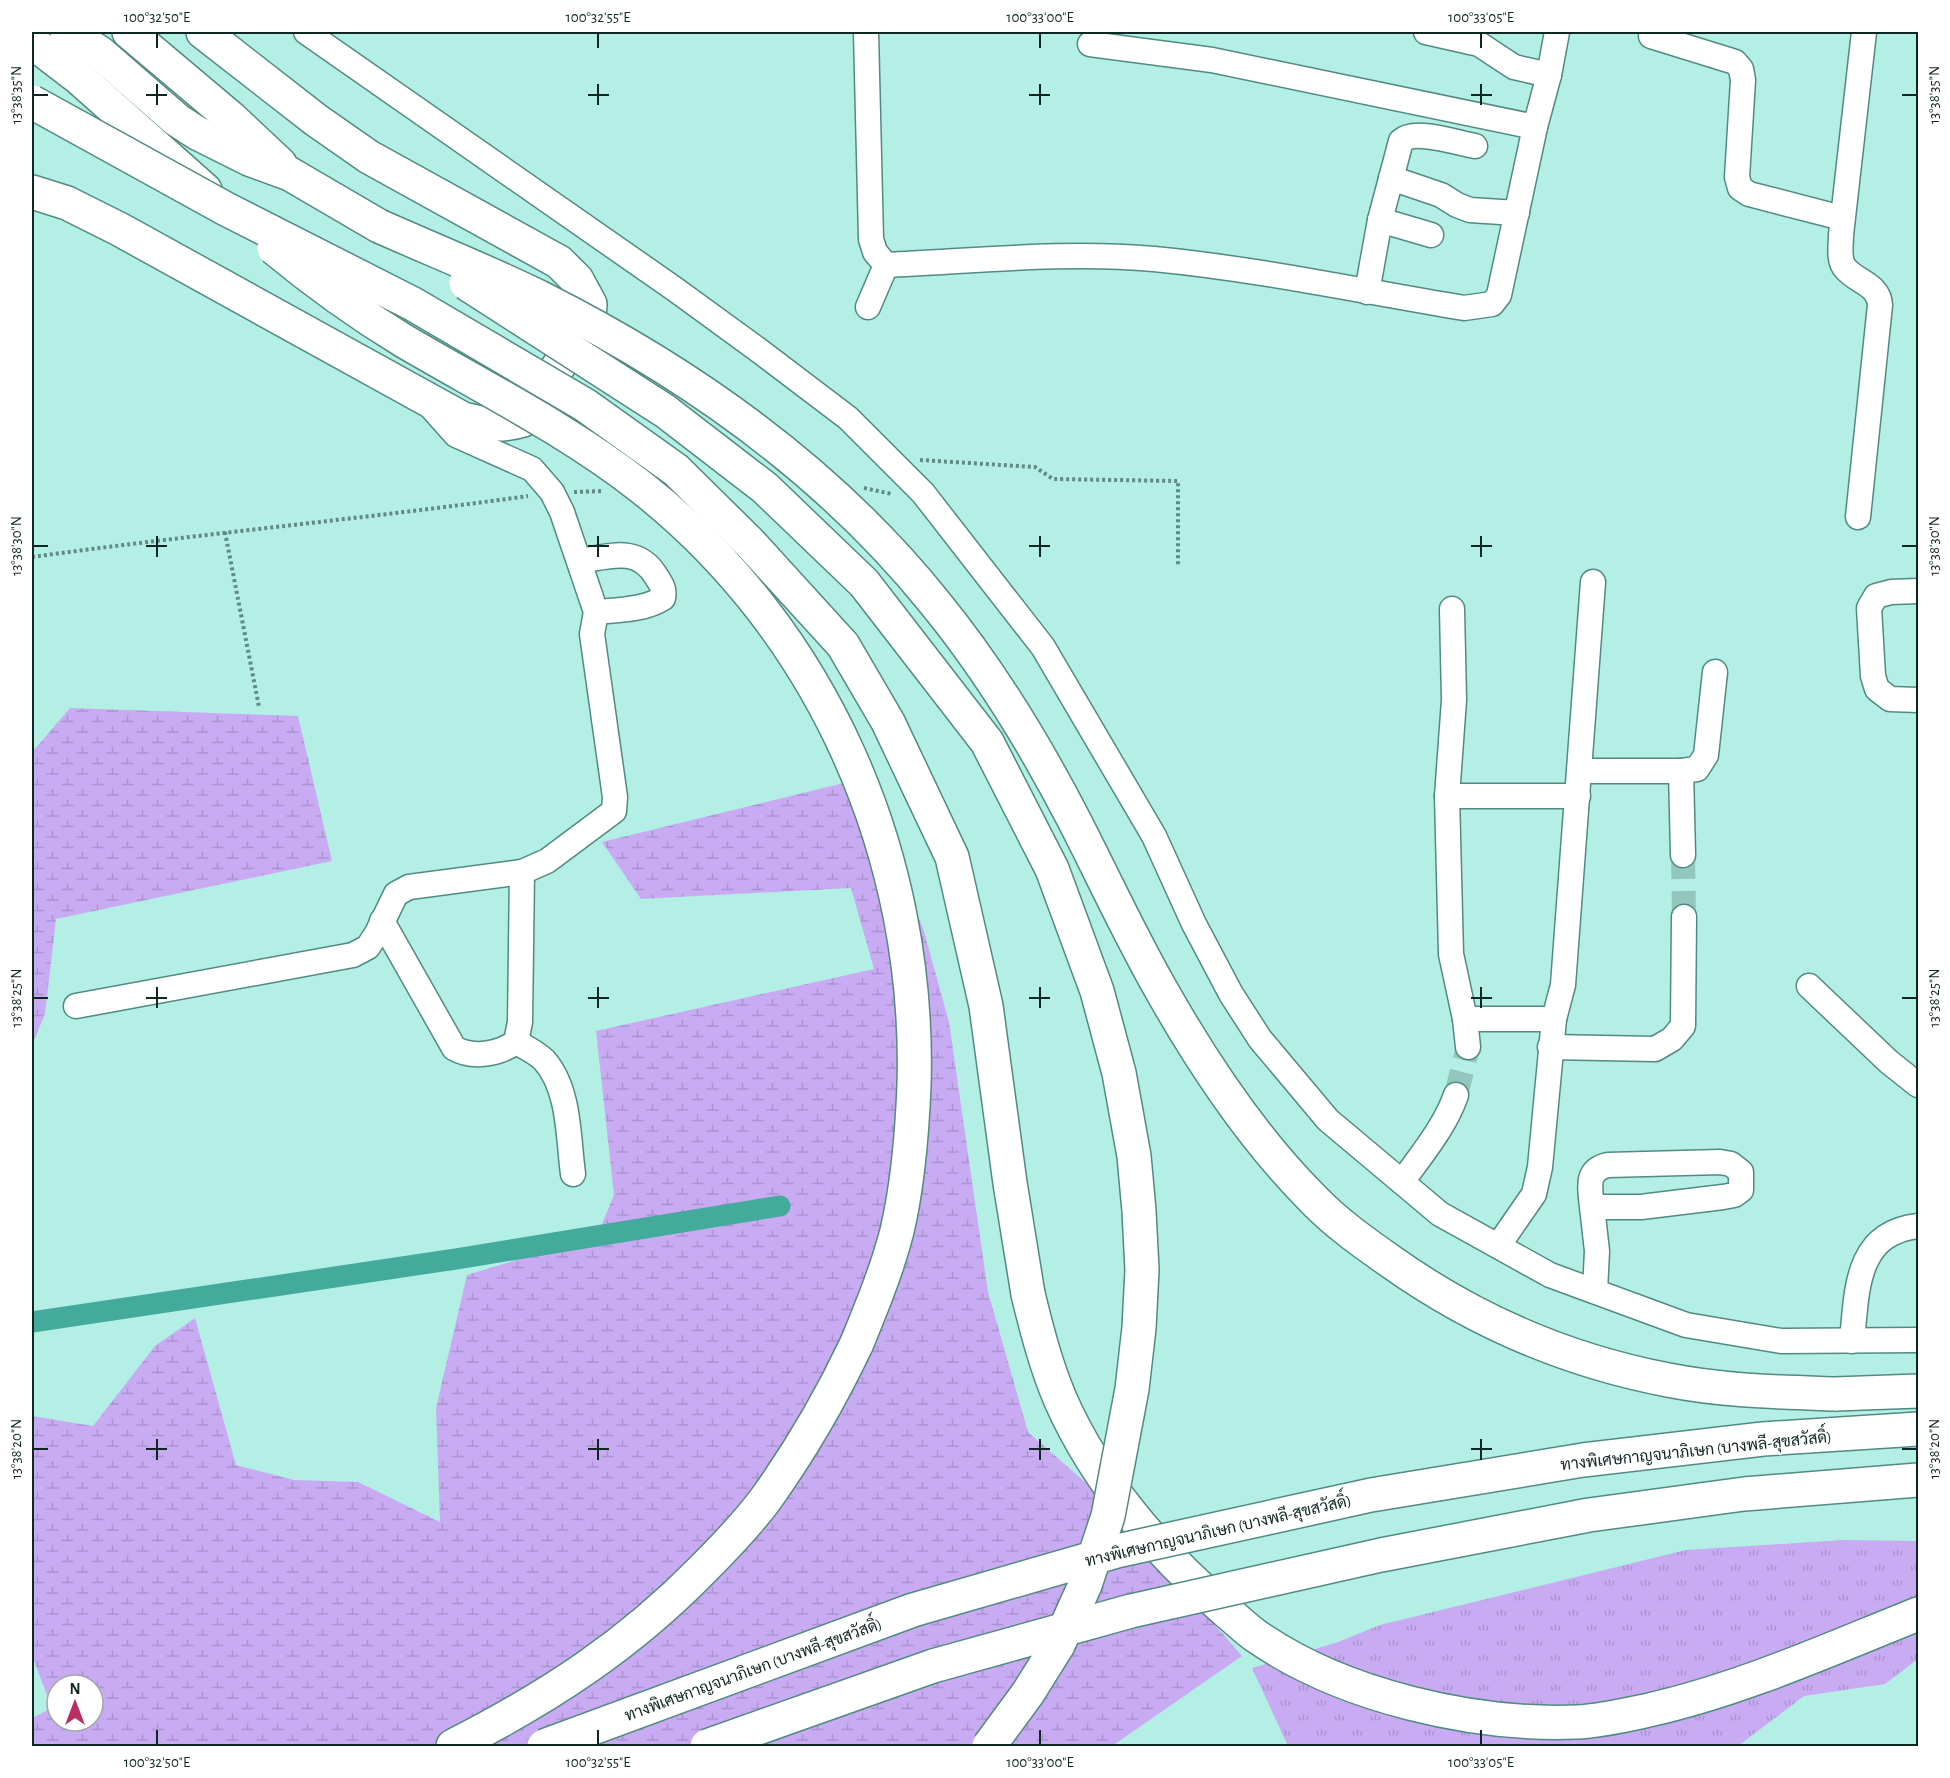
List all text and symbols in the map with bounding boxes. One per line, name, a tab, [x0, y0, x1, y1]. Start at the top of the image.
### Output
text: 100°32'50"E	[124, 10, 190, 25]
text: 100°32'55"E	[566, 10, 630, 25]
text: 100°33'00"E	[1006, 10, 1074, 25]
text: 100°33'05"E	[1448, 10, 1514, 25]
text: 13°38'35"N	[9, 66, 24, 124]
text: 13°38'35"N	[1927, 66, 1942, 124]
text: 13°38'30"N	[9, 516, 24, 576]
text: 13°38'30"N	[1927, 516, 1942, 576]
text: 13°38'25"N	[9, 968, 24, 1028]
text: 13°38'25"N	[1927, 968, 1942, 1028]
text: 13°38'20"N	[9, 1419, 24, 1479]
text: 13°38'20"N	[1927, 1419, 1942, 1479]
street label: ทางพิเศษกาญจนาภิเษก (บางพลี-สุขสวัสดิ์)	[1559, 1422, 1833, 1476]
street label: ทางพิเศษกาญจนาภิเษก (บางพลี-สุขสวัสดิ์)	[1082, 1485, 1354, 1572]
street label: ทางพิเศษกาญจนาภิเษก (บางพลี-สุขสวัสดิ์)	[620, 1609, 885, 1727]
north arrow	[45, 1673, 105, 1733]
text: N	[69, 1681, 81, 1697]
text: 100°32'50"E	[124, 1755, 190, 1770]
text: 100°32'55"E	[566, 1755, 630, 1770]
text: 100°33'00"E	[1006, 1755, 1074, 1770]
text: 100°33'05"E	[1448, 1755, 1514, 1770]

